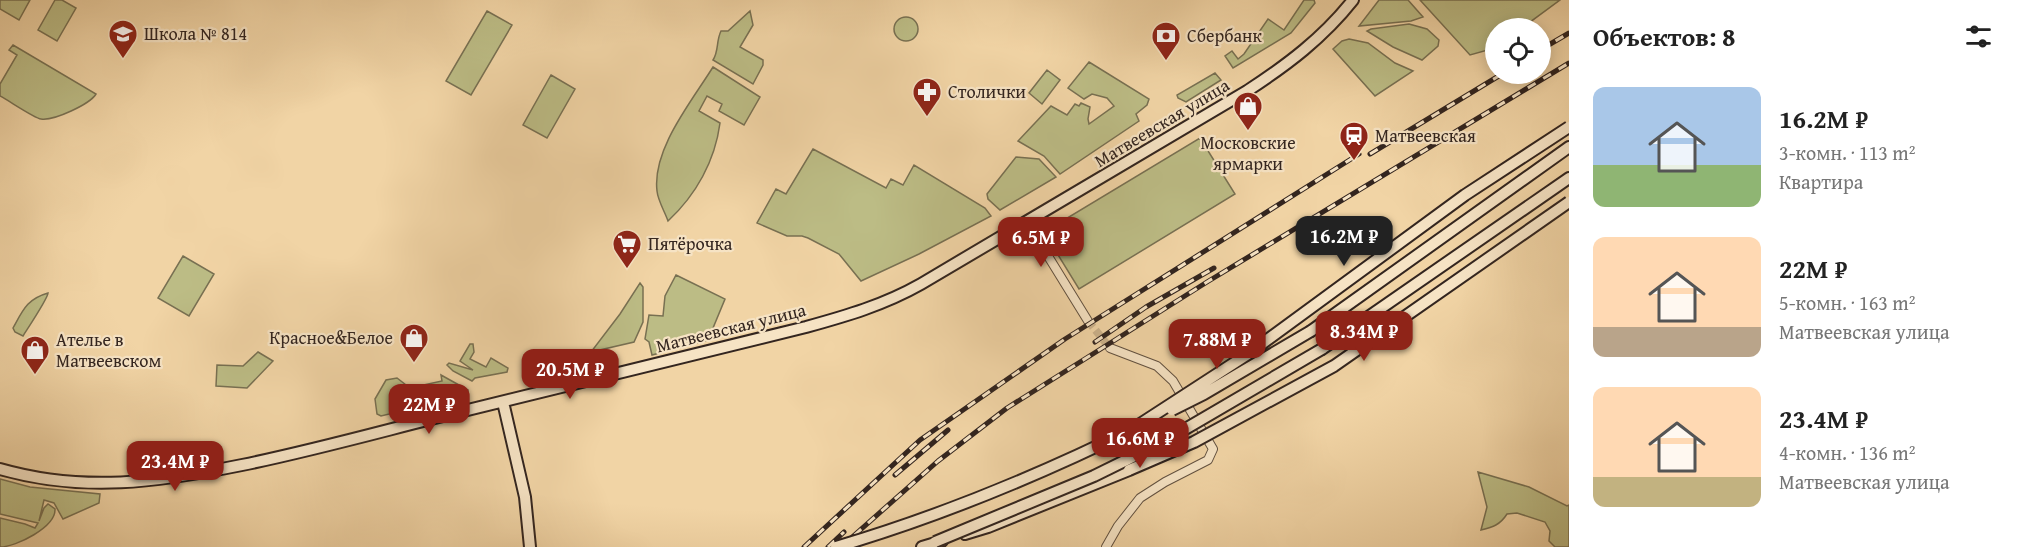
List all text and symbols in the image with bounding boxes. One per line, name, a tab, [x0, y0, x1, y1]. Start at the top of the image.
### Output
text: Объектов: 8	[1593, 17, 1736, 56]
school or university icon: Школа № 814	[107, 18, 139, 60]
map controls	[1485, 18, 1551, 84]
button: locate	[1485, 18, 1551, 84]
place label: Школа № 814	[144, 20, 247, 47]
bank icon: Сбербанк	[1150, 20, 1182, 62]
icon: filters	[1962, 20, 1995, 53]
place label: Сбербанк	[1187, 22, 1262, 49]
street label: Матвеевская улица	[1089, 71, 1235, 174]
pharmacy icon: Столички	[911, 76, 943, 118]
place label: Столички	[948, 78, 1026, 105]
shop icon: Московские ярмарки	[1232, 90, 1264, 132]
text: 16.2M ₽	[1779, 99, 1868, 138]
icon: home	[1641, 111, 1713, 183]
station icon: Матвеевская	[1338, 120, 1370, 162]
place label: Матвеевская	[1375, 122, 1476, 149]
place label: Московские ярмарки	[1200, 129, 1296, 177]
text: 3-комн. · 113 m²	[1779, 138, 1915, 167]
text: Квартира	[1779, 167, 1863, 196]
pin: 16.2M ₽	[1289, 216, 1399, 267]
pin: 6.5M ₽	[992, 217, 1090, 268]
text: 16.2M ₽	[1310, 221, 1378, 250]
text: 6.5M ₽	[1012, 222, 1070, 251]
supermarket icon: Пятёрочка	[611, 228, 643, 270]
place label: Пятёрочка	[648, 230, 733, 257]
text: 22M ₽	[1779, 249, 1848, 288]
icon: home	[1641, 261, 1713, 333]
text: 5-комн. · 163 m²	[1779, 288, 1915, 317]
street label: Матвеевская улица	[653, 296, 809, 359]
pin: 8.34M ₽	[1309, 311, 1419, 362]
text: 8.34M ₽	[1330, 316, 1398, 345]
text: Матвеевская улица	[1779, 317, 1950, 346]
pin: 7.88M ₽	[1162, 319, 1272, 370]
shop icon: Красное&Белое	[398, 322, 430, 364]
place label: Красное&Белое	[269, 324, 393, 351]
text: 7.88M ₽	[1183, 324, 1251, 353]
place label: Ателье в Матвеевском	[56, 326, 161, 374]
shop icon: Ателье в Матвеевском	[19, 334, 51, 376]
pin: 20.5M ₽	[515, 349, 625, 400]
text: 20.5M ₽	[536, 354, 604, 383]
pin: 22M ₽	[387, 384, 471, 435]
text: 22M ₽	[403, 389, 455, 418]
text: 23.4M ₽	[1779, 399, 1868, 438]
icon: home	[1641, 411, 1713, 483]
pin: 16.6M ₽	[1085, 418, 1195, 469]
text: 16.6M ₽	[1106, 423, 1174, 452]
text: 4-комн. · 136 m²	[1779, 438, 1915, 467]
pin: 23.4M ₽	[120, 441, 230, 492]
text: 23.4M ₽	[141, 446, 209, 475]
text: Матвеевская улица	[1779, 467, 1950, 496]

